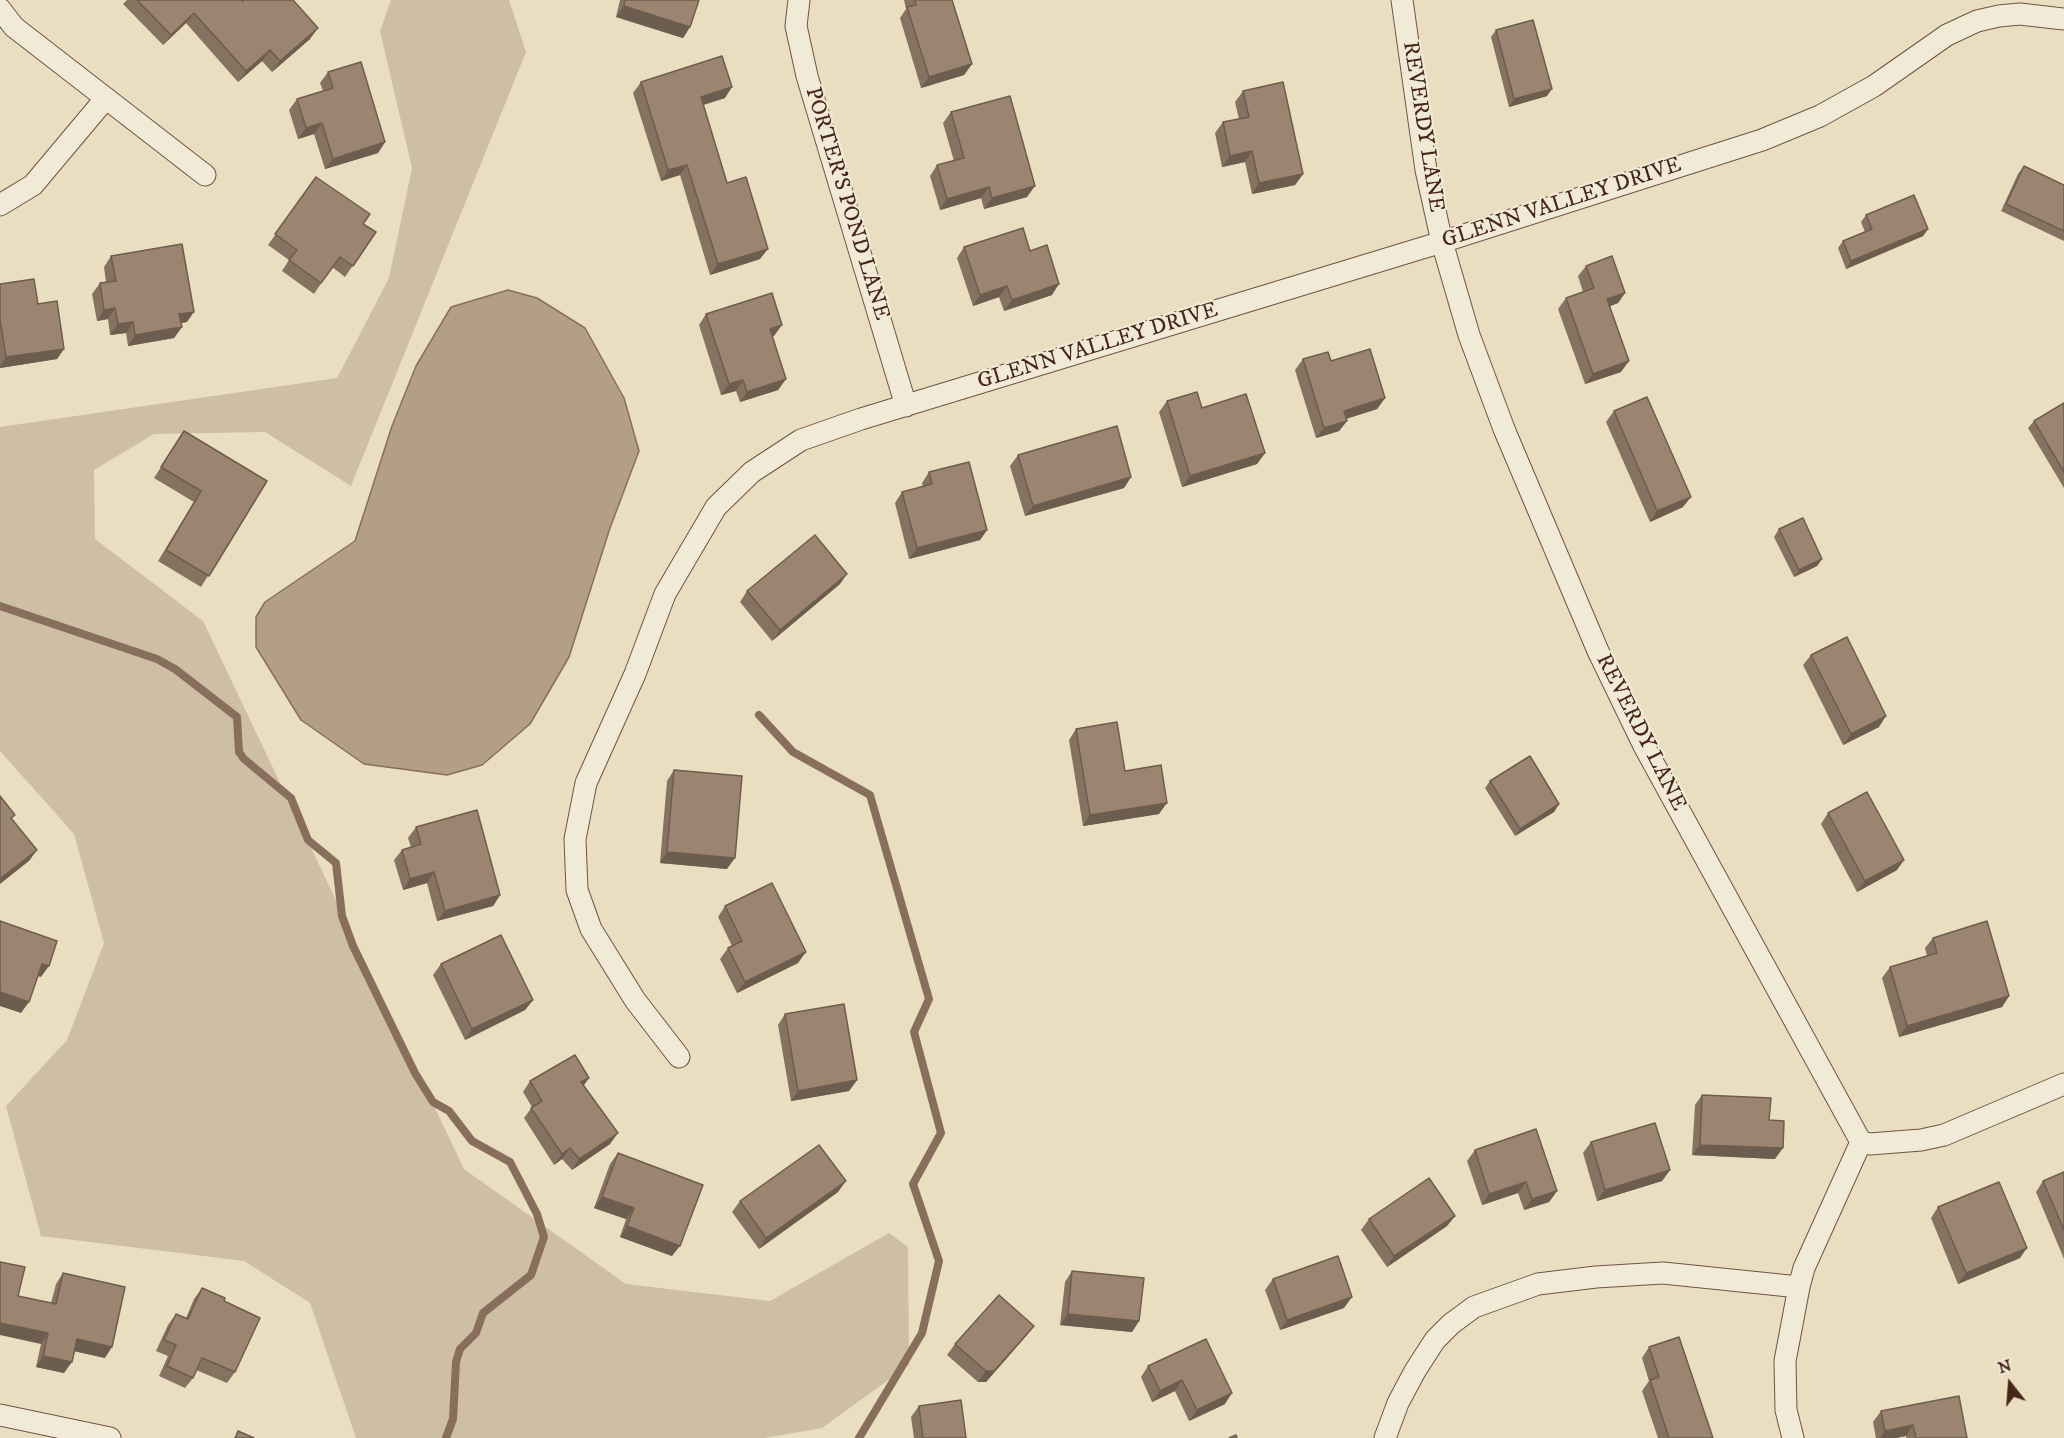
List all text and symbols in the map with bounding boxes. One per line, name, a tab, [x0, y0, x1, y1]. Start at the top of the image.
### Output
street label: REVERDY LANE	[1395, 40, 1449, 214]
street label: PORTER'S POND LANE	[798, 84, 894, 324]
street label: GLENN VALLEY DRIVE	[1439, 153, 1685, 255]
street label: GLENN VALLEY DRIVE	[975, 298, 1221, 396]
street label: REVERDY LANE	[1589, 650, 1691, 816]
north arrow	[1980, 1354, 2040, 1414]
text: N	[1996, 1355, 2014, 1378]

